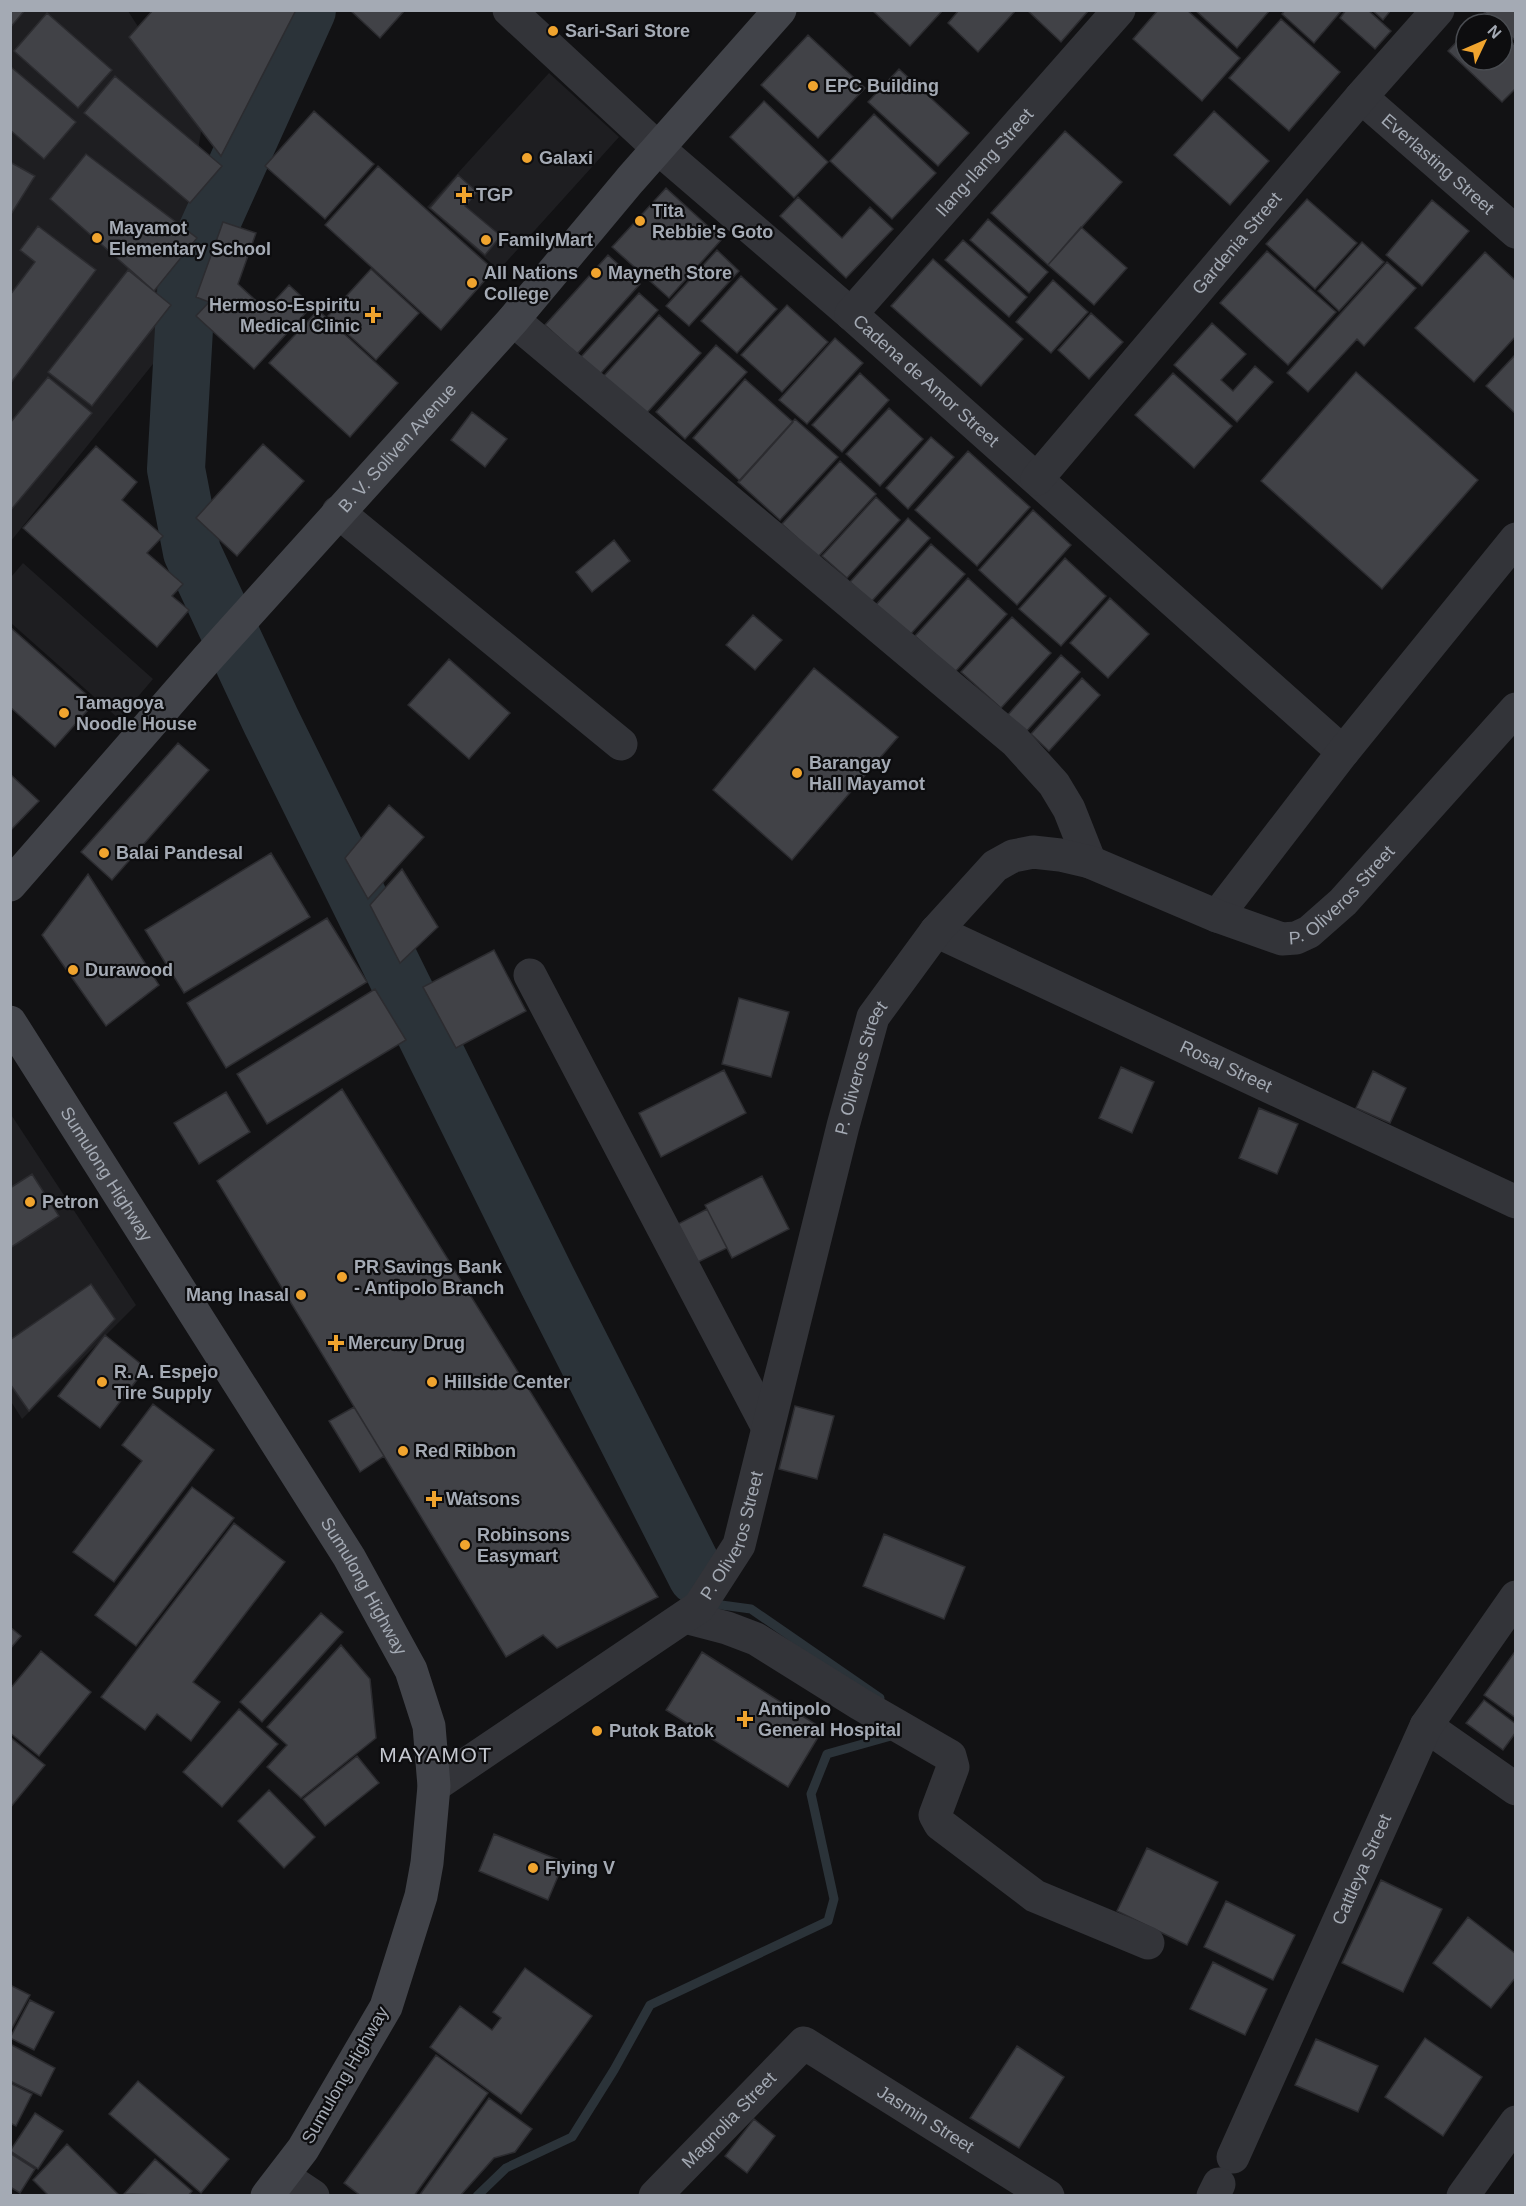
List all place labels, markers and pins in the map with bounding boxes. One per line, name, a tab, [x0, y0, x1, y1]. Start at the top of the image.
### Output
place label: Sari-Sari Store	[565, 21, 690, 41]
marker: Sari-Sari Store	[546, 24, 560, 38]
place label: EPC Building	[825, 76, 939, 96]
marker: EPC Building	[806, 79, 820, 93]
place label: Galaxi	[539, 148, 593, 168]
marker: Galaxi	[520, 151, 534, 165]
place label: TGP	[476, 185, 513, 205]
marker: TGP	[457, 188, 471, 202]
place label: Tita Rebbie's Goto	[652, 201, 773, 242]
marker: Tita Rebbie's Goto	[633, 214, 647, 228]
place label: Mayamot Elementary School	[109, 218, 271, 259]
place label: FamilyMart	[498, 230, 593, 250]
marker: Mayamot Elementary School	[90, 231, 104, 245]
marker: FamilyMart	[479, 233, 493, 247]
place label: All Nations College	[484, 263, 578, 304]
place label: Mayneth Store	[608, 263, 732, 283]
marker: Mayneth Store	[589, 266, 603, 280]
marker: All Nations College	[465, 276, 479, 290]
place label: Hermoso-Espiritu Medical Clinic	[209, 295, 360, 336]
marker: Hermoso-Espiritu Medical Clinic	[364, 306, 382, 324]
place label: Tamagoya Noodle House	[76, 693, 197, 734]
marker: Tamagoya Noodle House	[57, 706, 71, 720]
place label: Barangay Hall Mayamot	[809, 753, 925, 794]
marker: Barangay Hall Mayamot	[790, 766, 804, 780]
place label: Balai Pandesal	[116, 843, 243, 863]
marker: Balai Pandesal	[97, 846, 111, 860]
place label: Durawood	[85, 960, 173, 980]
marker: Durawood	[66, 963, 80, 977]
place label: Petron	[42, 1192, 99, 1212]
marker: Petron	[23, 1195, 37, 1209]
place label: PR Savings Bank - Antipolo Branch	[354, 1257, 504, 1298]
marker: PR Savings Bank - Antipolo Branch	[335, 1270, 349, 1284]
place label: Mang Inasal	[186, 1285, 289, 1305]
marker: Mang Inasal	[294, 1288, 308, 1302]
place label: Mercury Drug	[348, 1333, 465, 1353]
marker: Mercury Drug	[329, 1336, 343, 1350]
place label: R. A. Espejo Tire Supply	[114, 1362, 218, 1403]
place label: Hillside Center	[444, 1372, 570, 1392]
marker: R. A. Espejo Tire Supply	[95, 1375, 109, 1389]
marker: Hillside Center	[425, 1375, 439, 1389]
place label: Red Ribbon	[415, 1441, 516, 1461]
marker: Red Ribbon	[396, 1444, 410, 1458]
place label: Watsons	[446, 1489, 520, 1509]
marker: Watsons	[427, 1492, 441, 1506]
place label: Robinsons Easymart	[477, 1525, 570, 1566]
marker: Robinsons Easymart	[458, 1538, 472, 1552]
place label: Antipolo General Hospital	[758, 1699, 901, 1740]
marker: Antipolo General Hospital	[736, 1710, 754, 1728]
place label: Putok Batok	[609, 1721, 715, 1741]
marker: Putok Batok	[590, 1724, 604, 1738]
place label: Flying V	[545, 1858, 615, 1878]
marker: Flying V	[526, 1861, 540, 1875]

